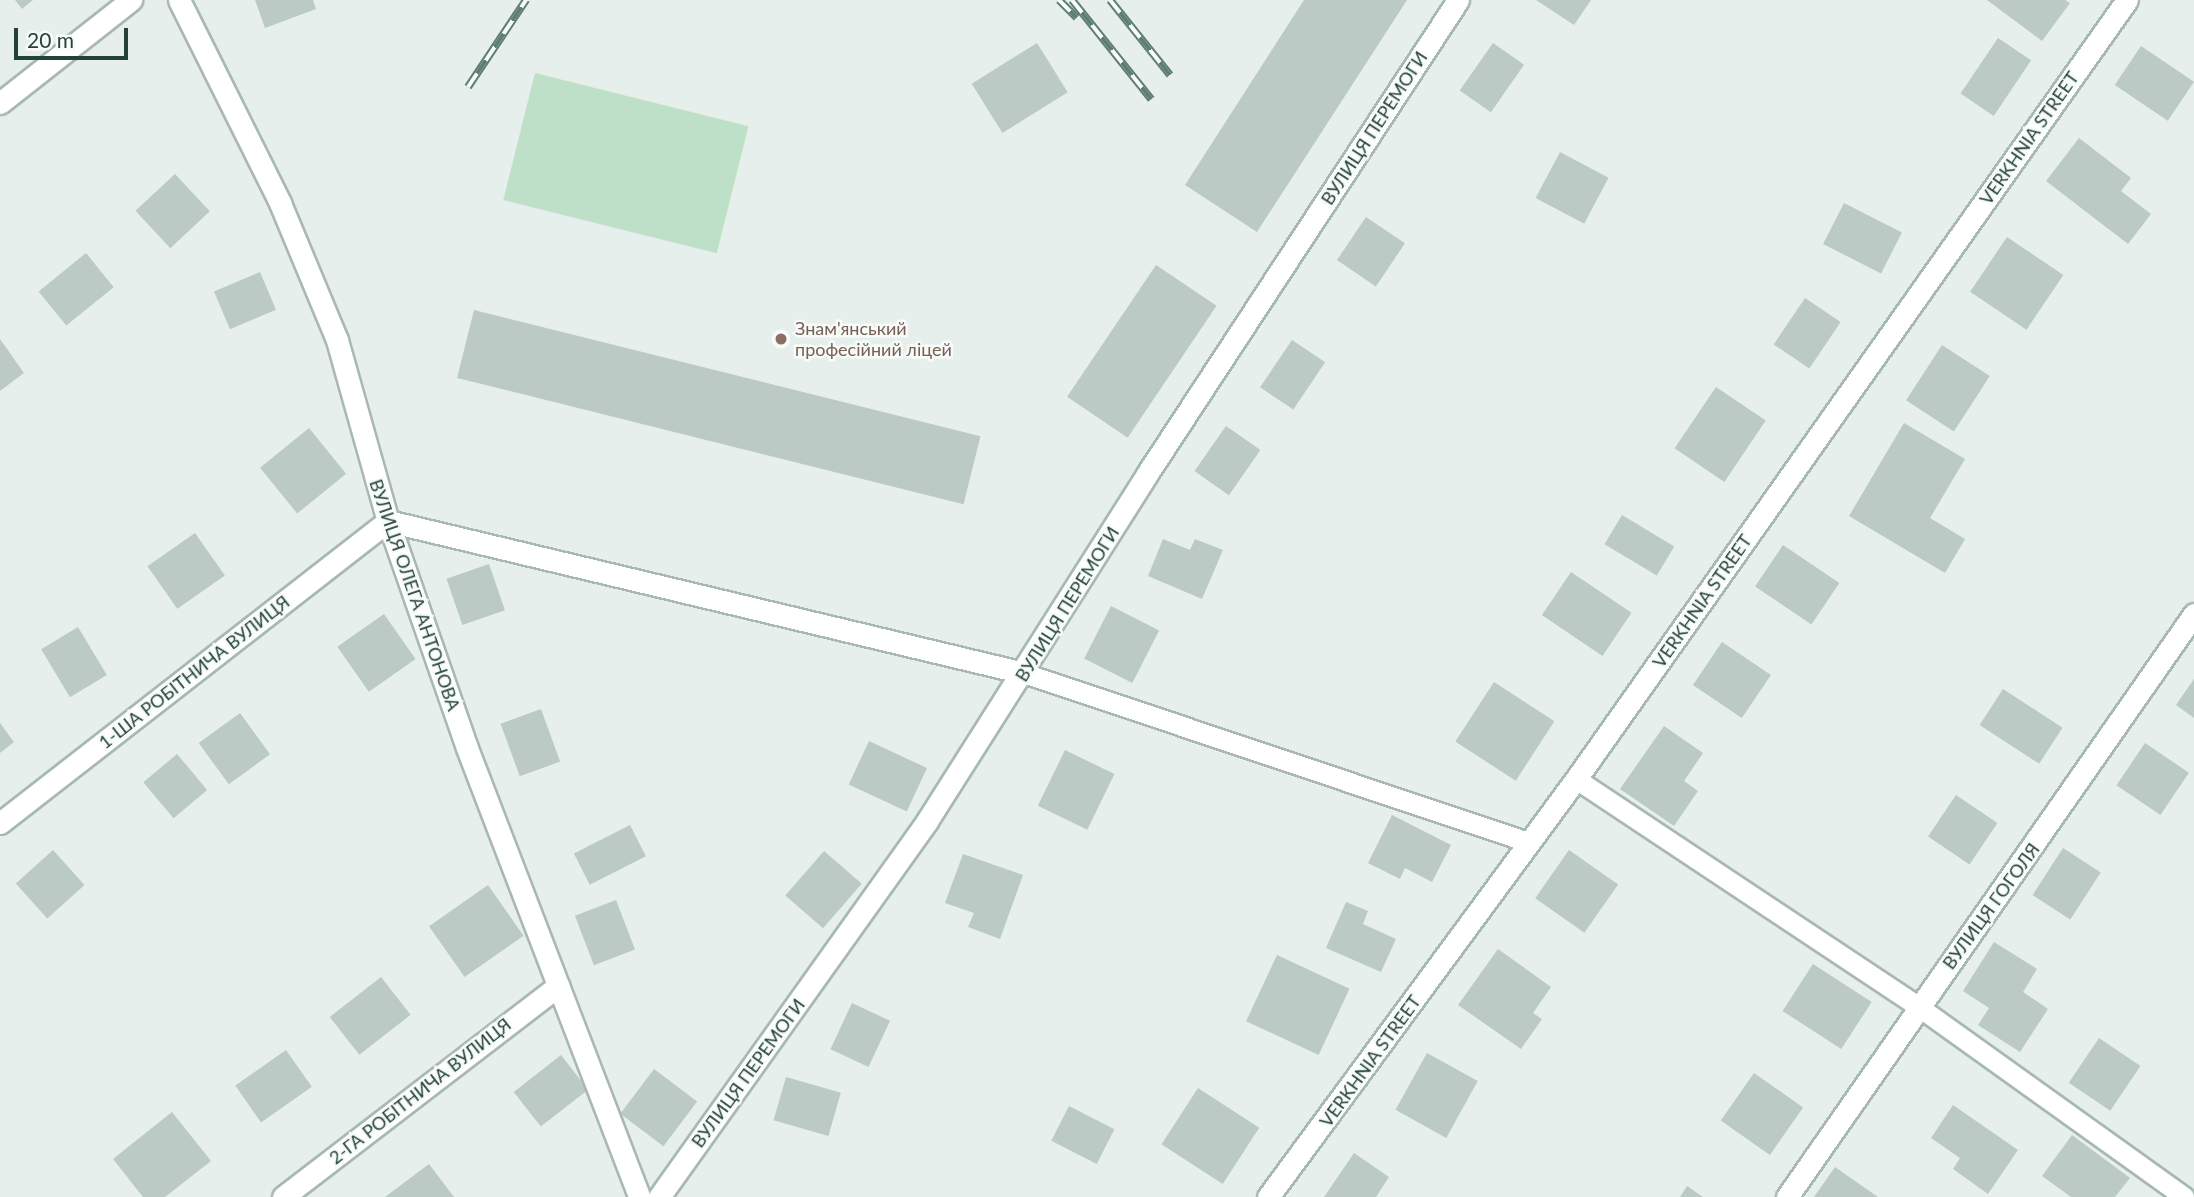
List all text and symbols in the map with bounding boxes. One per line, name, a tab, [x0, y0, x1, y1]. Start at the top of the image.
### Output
scale bar	[18, 14, 131, 58]
text: 20 m	[27, 27, 74, 52]
street label: ВУЛИЦЯ ПЕРЕМОГИ	[1316, 47, 1432, 209]
street label: VERKHNIA STREET	[1975, 67, 2083, 209]
place label: Знам'янський професійний ліцей	[795, 318, 952, 360]
marker: Знам'янський професійний ліцей	[773, 331, 789, 347]
street label: ВУЛИЦЯ ОЛЕГА АНТОНОВА	[365, 476, 465, 714]
street label: ВУЛИЦЯ ПЕРЕМОГИ	[1011, 523, 1123, 685]
street label: VERKHNIA STREET	[1648, 530, 1756, 672]
street label: 1-ША РОБІТНИЧА ВУЛИЦЯ	[94, 591, 294, 753]
street label: ВУЛИЦЯ ГОГОЛЯ	[1938, 839, 2044, 973]
street label: VERKHNIA STREET	[1315, 991, 1425, 1131]
street label: ВУЛИЦЯ ПЕРЕМОГИ	[687, 994, 809, 1152]
street label: 2-ГА РОБІТНИЧА ВУЛИЦЯ	[325, 1013, 515, 1169]

